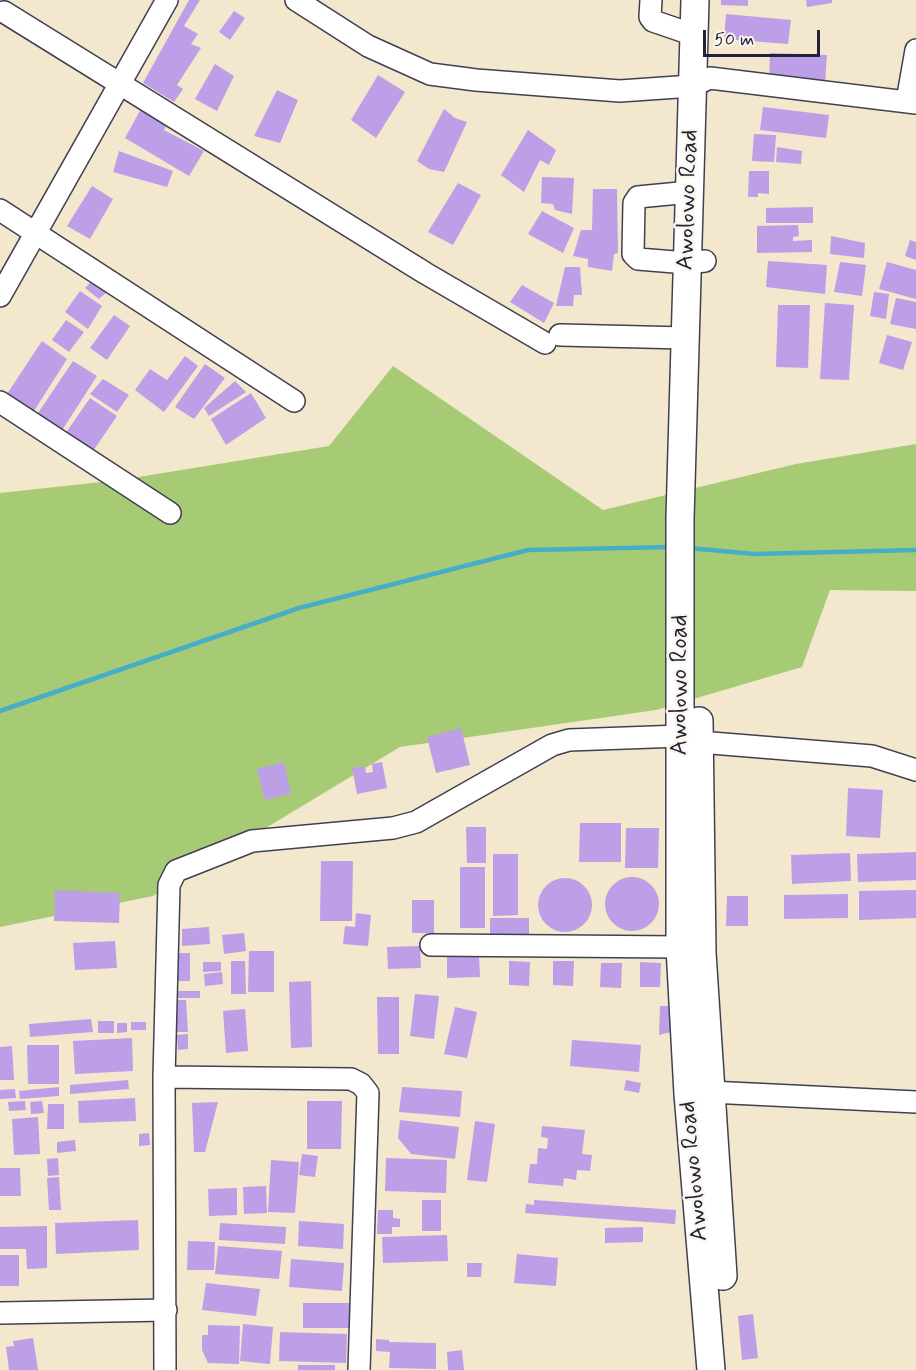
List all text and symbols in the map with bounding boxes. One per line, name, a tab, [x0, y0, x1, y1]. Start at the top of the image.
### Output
scale bar	[706, 18, 823, 56]
text: 50 m	[714, 28, 754, 52]
street label: Awolowo Road	[672, 129, 706, 271]
street label: Awolowo Road	[667, 615, 695, 755]
street label: Awolowo Road	[675, 1100, 715, 1242]

